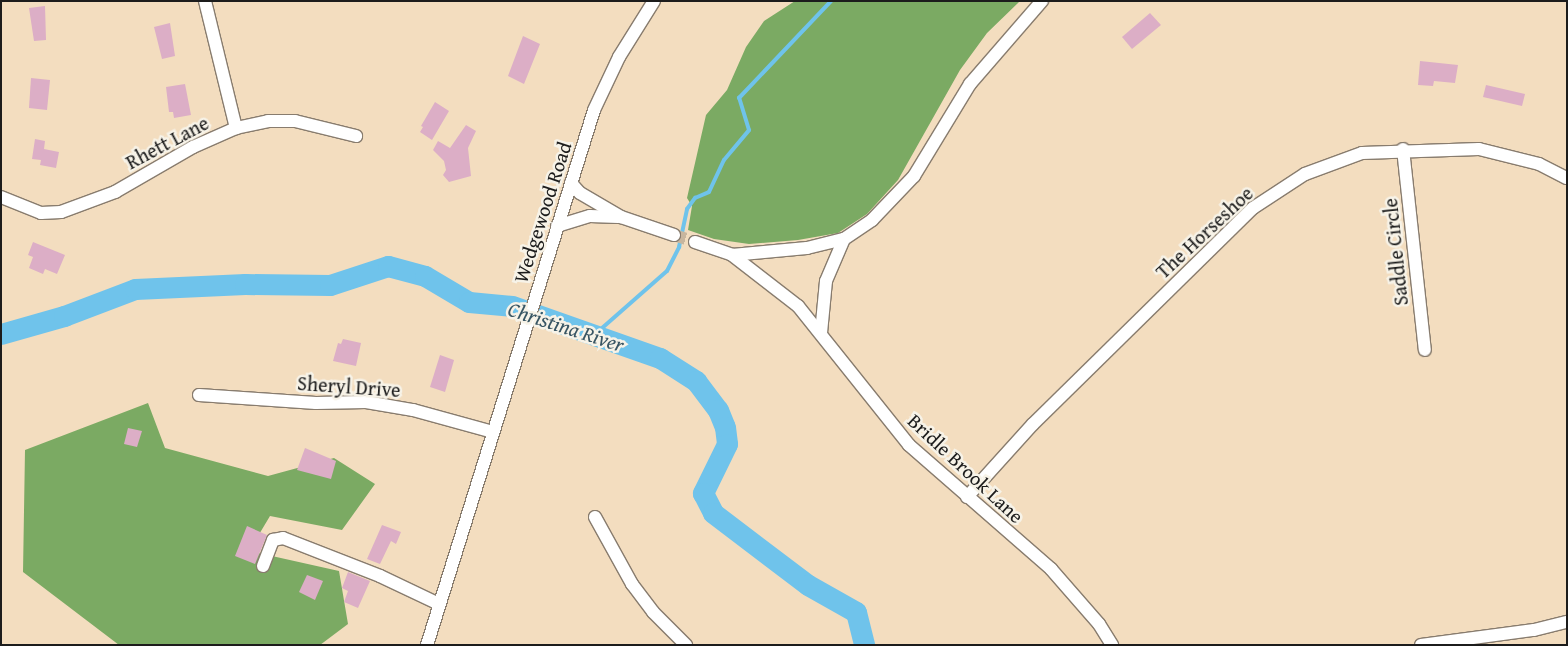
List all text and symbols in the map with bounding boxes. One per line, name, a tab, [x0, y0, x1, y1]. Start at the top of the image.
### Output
street label: Rhett Lane	[121, 110, 213, 174]
street label: Wedgewood Road	[508, 138, 576, 286]
street label: The Horseshoe	[1150, 181, 1258, 283]
street label: Saddle Circle	[1377, 197, 1413, 307]
water label: Christina River	[505, 296, 627, 358]
street label: Sheryl Drive	[297, 370, 401, 402]
street label: Bridle Brook Lane	[903, 408, 1029, 528]

